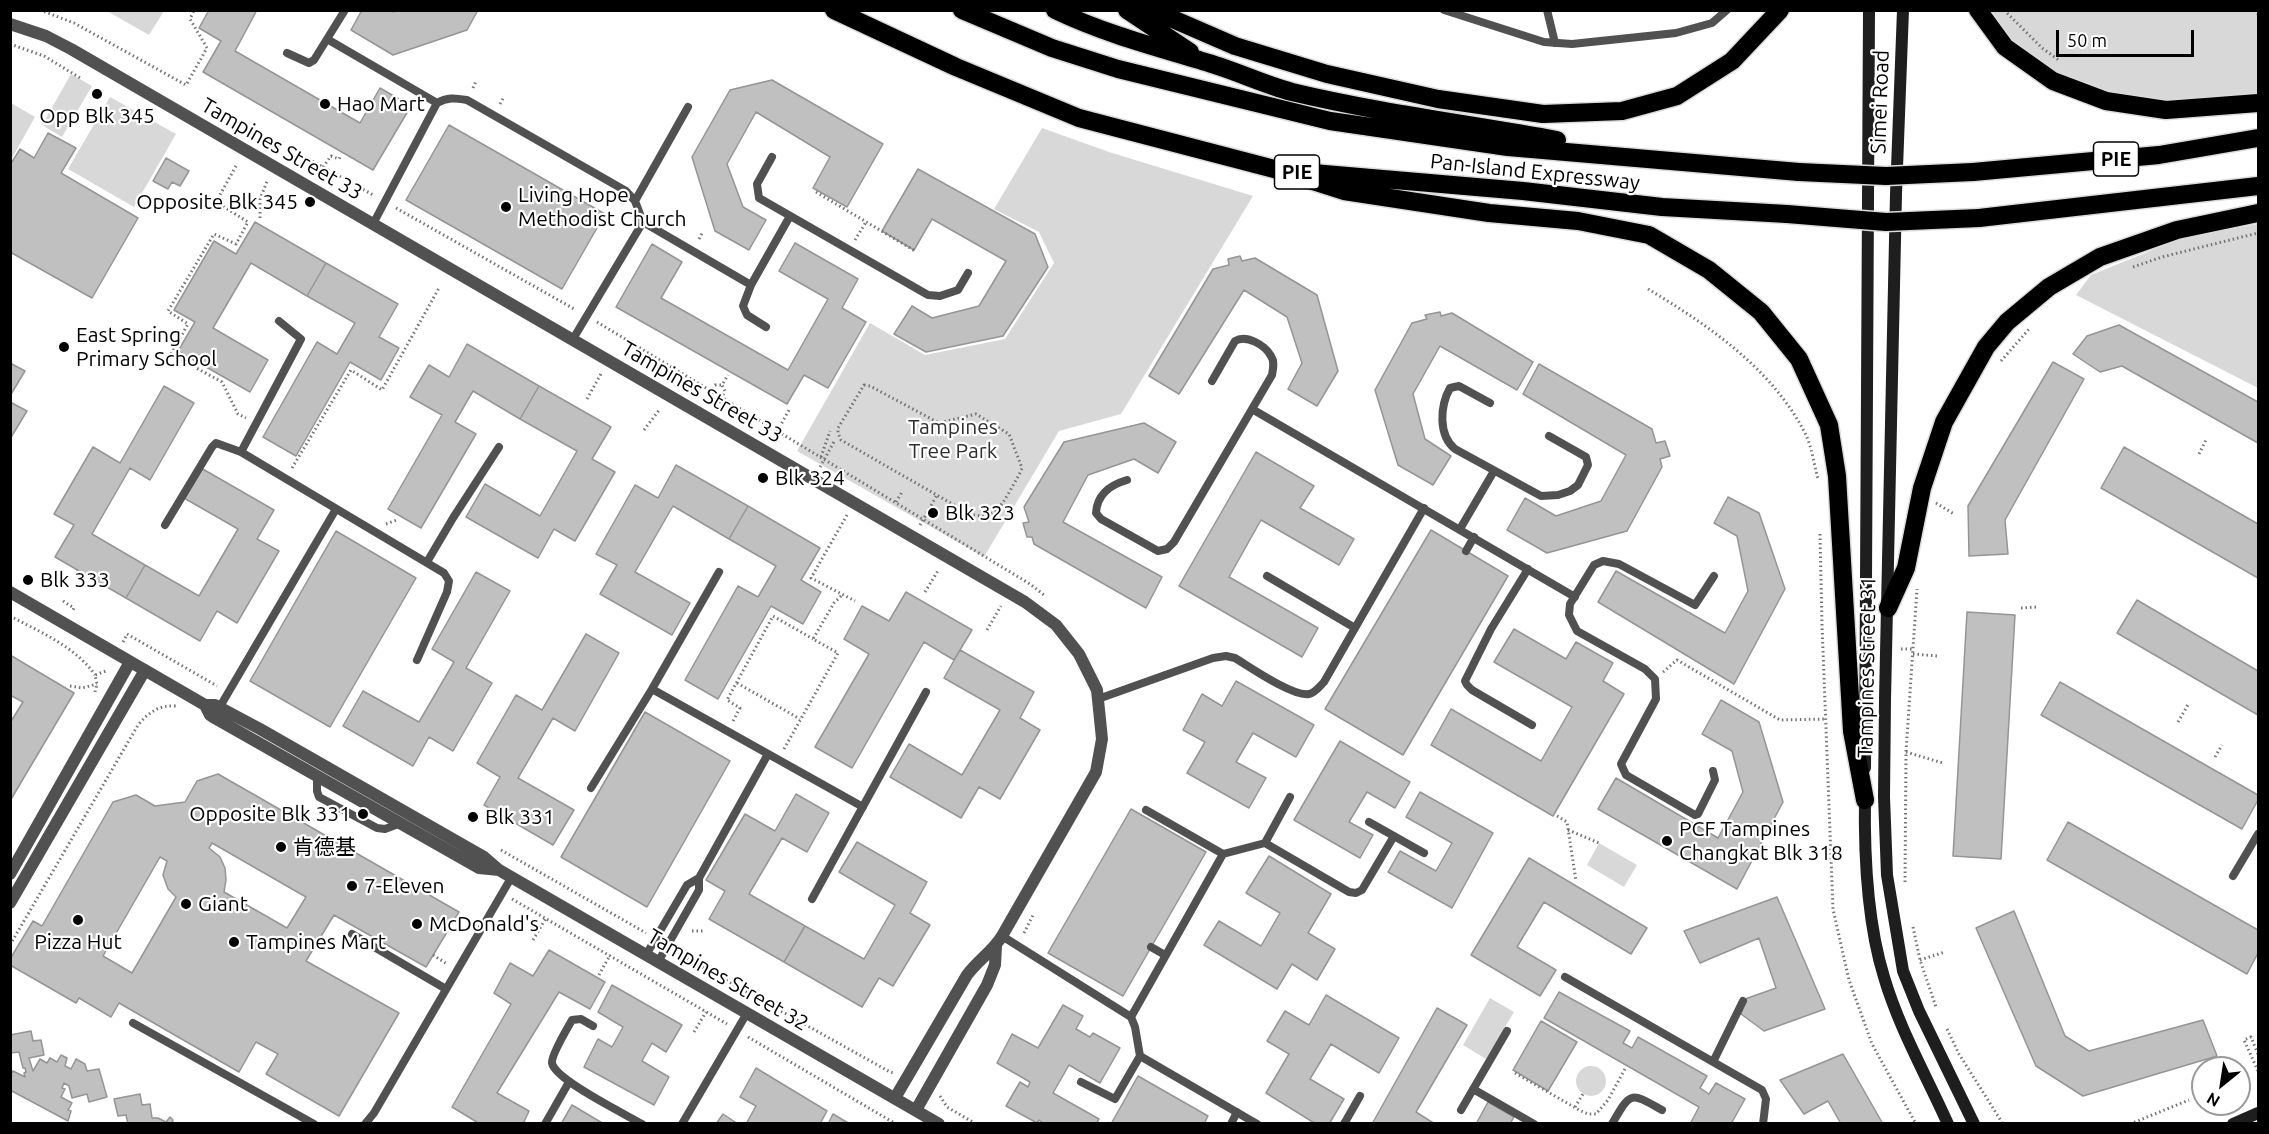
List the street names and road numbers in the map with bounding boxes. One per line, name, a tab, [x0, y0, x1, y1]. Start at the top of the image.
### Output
street label: Simei Road	[1866, 50, 1894, 154]
street label: Tampines Street 33	[197, 93, 367, 205]
road number: PIE	[2094, 142, 2138, 176]
street label: Pan-Island Expressway	[1429, 148, 1641, 196]
road number: PIE	[1274, 155, 1320, 189]
street label: Tampines Street 33	[617, 336, 787, 448]
street label: Tampines Street 31	[1853, 576, 1881, 758]
street label: Tampines Street 32	[643, 924, 813, 1036]

